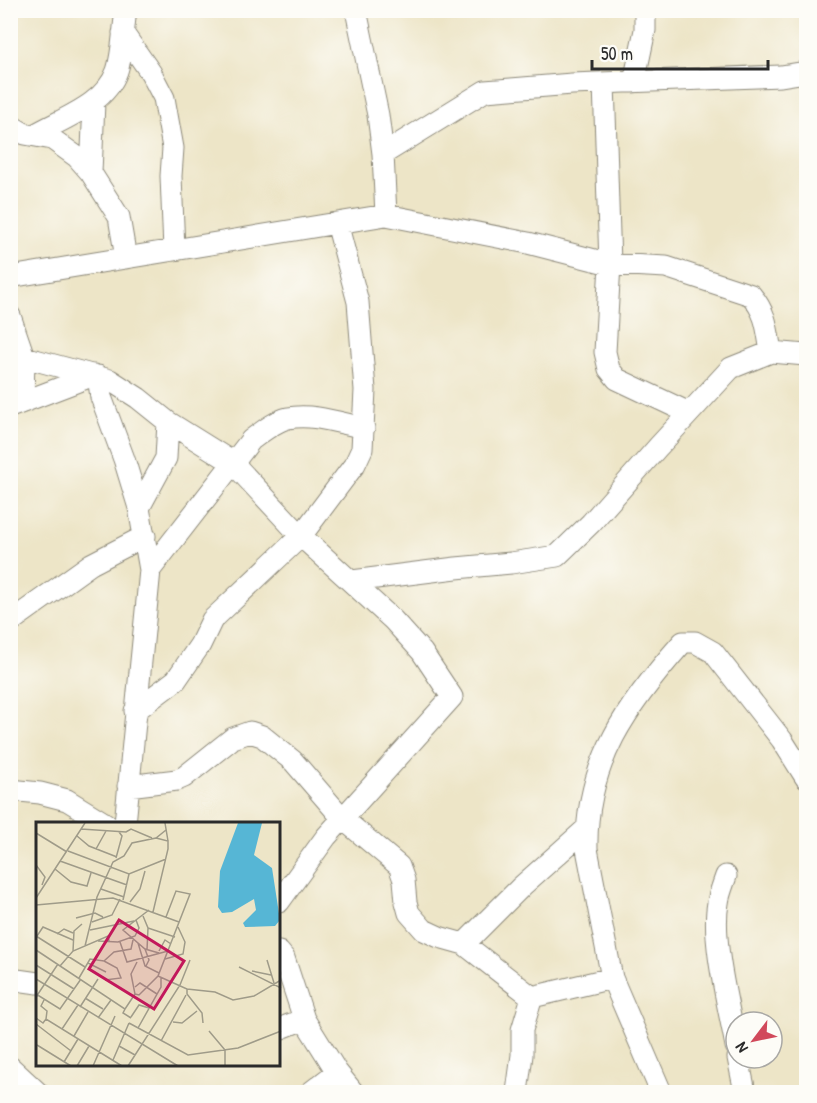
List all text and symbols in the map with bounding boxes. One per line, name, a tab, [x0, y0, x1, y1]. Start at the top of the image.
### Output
scale bar	[592, 33, 768, 71]
text: 50 m	[601, 41, 633, 66]
inset map	[36, 822, 280, 1067]
north arrow	[724, 1010, 784, 1070]
text: N	[729, 1038, 753, 1057]

